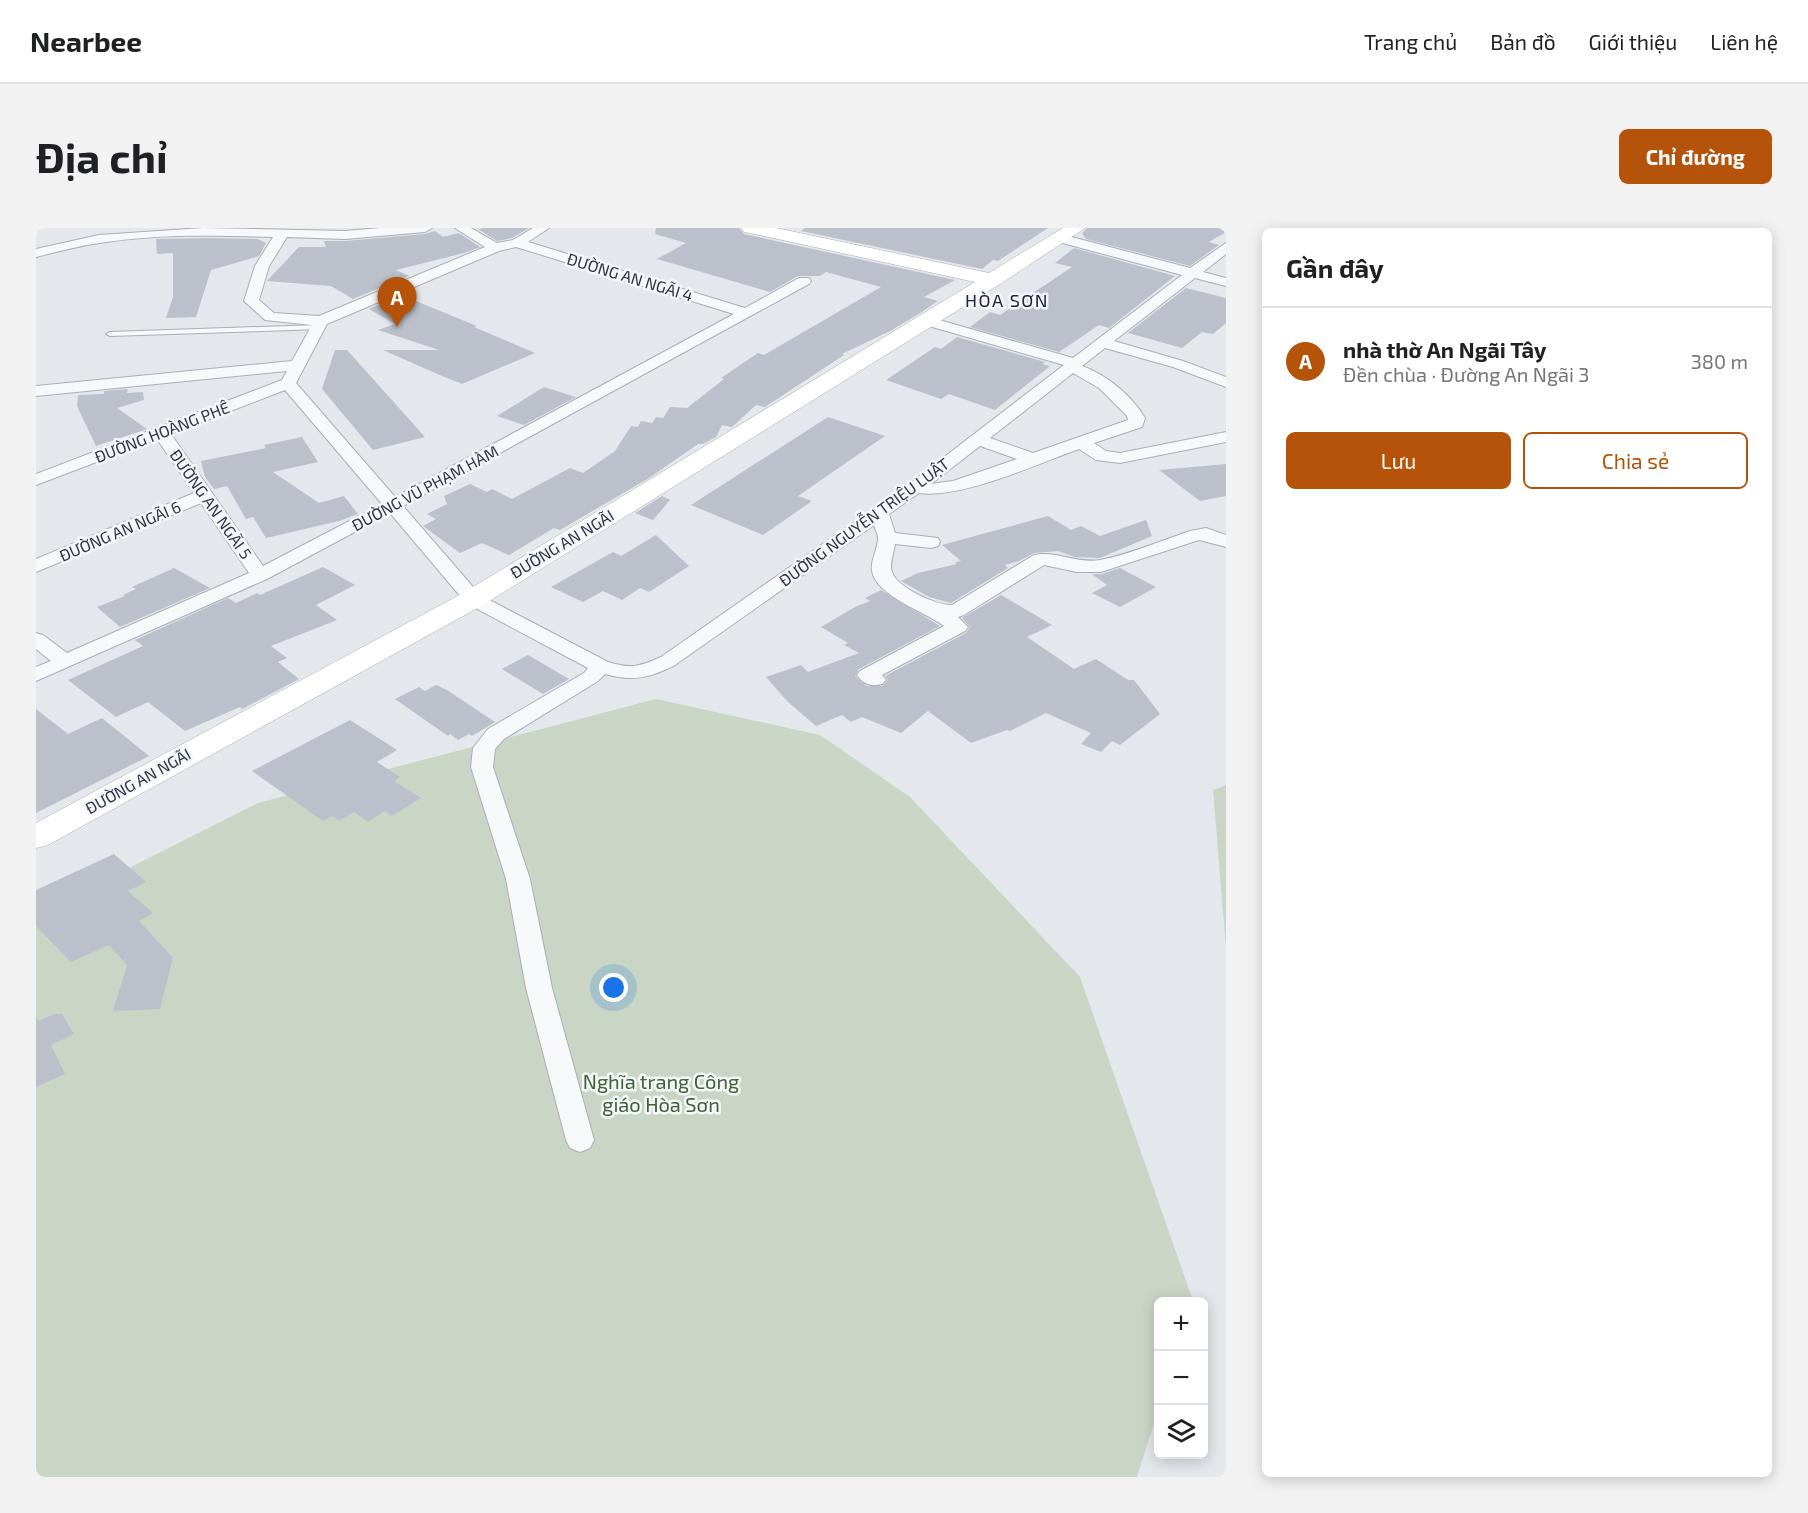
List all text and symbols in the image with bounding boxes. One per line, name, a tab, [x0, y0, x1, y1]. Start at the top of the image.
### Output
text: Nearbee	[30, 24, 142, 58]
text: Trang chủ	[1364, 29, 1457, 54]
text: Bản đồ	[1490, 29, 1556, 54]
text: Giới thiệu	[1589, 29, 1677, 54]
text: Liên hệ	[1710, 29, 1778, 54]
button: Chỉ đường	[1619, 129, 1772, 184]
text: Địa chỉ	[36, 131, 168, 181]
street label: ĐƯỜNG AN NGÃI 4	[565, 248, 696, 305]
text: Gần đây	[1286, 252, 1384, 283]
pin: A	[378, 278, 416, 327]
district label: HÒA SƠN	[965, 289, 1049, 311]
text: nhà thờ An Ngãi Tây	[1343, 336, 1546, 362]
text: A	[1299, 349, 1312, 373]
text: 380 m	[1691, 349, 1748, 373]
text: Đền chùa · Đường An Ngãi 3	[1343, 362, 1589, 386]
street label: ĐƯỜNG HOÀNG PHÊ	[92, 397, 232, 466]
button: Lưu	[1286, 432, 1511, 489]
button: Chia sẻ	[1523, 432, 1748, 489]
street label: ĐƯỜNG VŨ PHẠM HÀM	[348, 441, 501, 534]
street label: ĐƯỜNG AN NGÃI 5	[167, 445, 256, 562]
street label: ĐƯỜNG NGUYỄN TRIỆU LUẬT	[775, 453, 952, 590]
street label: ĐƯỜNG AN NGÃI 6	[56, 496, 183, 565]
street label: ĐƯỜNG AN NGÃI	[507, 505, 617, 582]
street label: ĐƯỜNG AN NGÃI	[82, 744, 194, 817]
your location	[599, 973, 628, 1002]
park label: Nghĩa trang Công giáo Hòa Sơn	[583, 1069, 739, 1116]
map controls	[1154, 1297, 1208, 1459]
button: +	[1154, 1297, 1208, 1351]
button: −	[1154, 1351, 1208, 1405]
button: layers	[1154, 1405, 1208, 1459]

